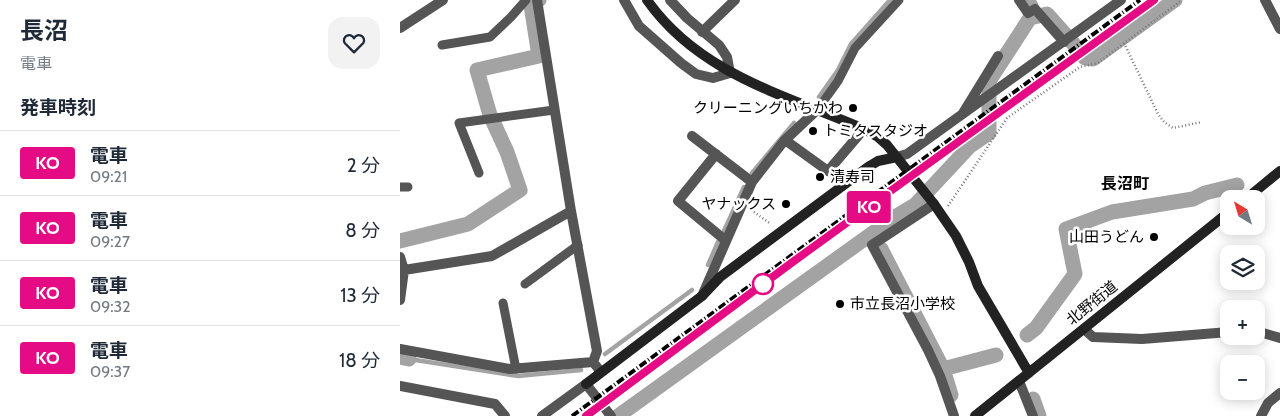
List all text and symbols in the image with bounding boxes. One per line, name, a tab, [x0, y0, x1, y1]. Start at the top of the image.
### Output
text: 長沼	[20, 16, 68, 45]
button: heart	[328, 17, 380, 69]
text: 電車	[20, 54, 52, 73]
text: 発車時刻	[20, 96, 96, 119]
place label: クリーニングいちかわ	[693, 99, 843, 117]
marker: クリーニングいちかわ	[847, 102, 859, 114]
place label: トミタスタジオ	[823, 122, 928, 140]
marker: トミタスタジオ	[807, 125, 819, 137]
text: 電車	[90, 144, 128, 167]
text: KO	[35, 152, 60, 174]
text: 2 分	[347, 154, 380, 177]
text: 09:21	[90, 167, 127, 186]
place label: 清寿司	[830, 168, 875, 186]
marker: 清寿司	[814, 171, 826, 183]
district label: 長沼町	[1101, 174, 1149, 193]
north arrow	[1220, 190, 1265, 235]
map controls	[1220, 190, 1265, 400]
line badge: KO	[846, 191, 892, 223]
place label: ヤナックス	[701, 195, 776, 213]
text: KO	[857, 196, 881, 218]
marker: ヤナックス	[780, 198, 792, 210]
text: 電車	[90, 209, 128, 232]
text: KO	[35, 217, 60, 239]
text: 8 分	[345, 219, 380, 242]
place label: 山田うどん	[1069, 228, 1144, 246]
marker: 山田うどん	[1148, 231, 1160, 243]
text: 09:27	[90, 232, 130, 251]
button: layers	[1220, 245, 1265, 290]
unlabelled marker	[752, 273, 774, 295]
text: 電車	[90, 274, 128, 297]
street label: 北野街道	[1063, 277, 1121, 329]
text: KO	[35, 282, 60, 304]
text: 13 分	[340, 284, 380, 307]
place label: 市立長沼小学校	[850, 295, 955, 313]
text: 09:32	[90, 297, 131, 316]
marker: 市立長沼小学校	[834, 298, 846, 310]
button: +	[1220, 300, 1265, 345]
text: 電車	[90, 339, 128, 362]
text: KO	[35, 347, 60, 369]
text: 18 分	[339, 349, 380, 372]
button: −	[1220, 355, 1265, 400]
text: 09:37	[90, 362, 130, 381]

